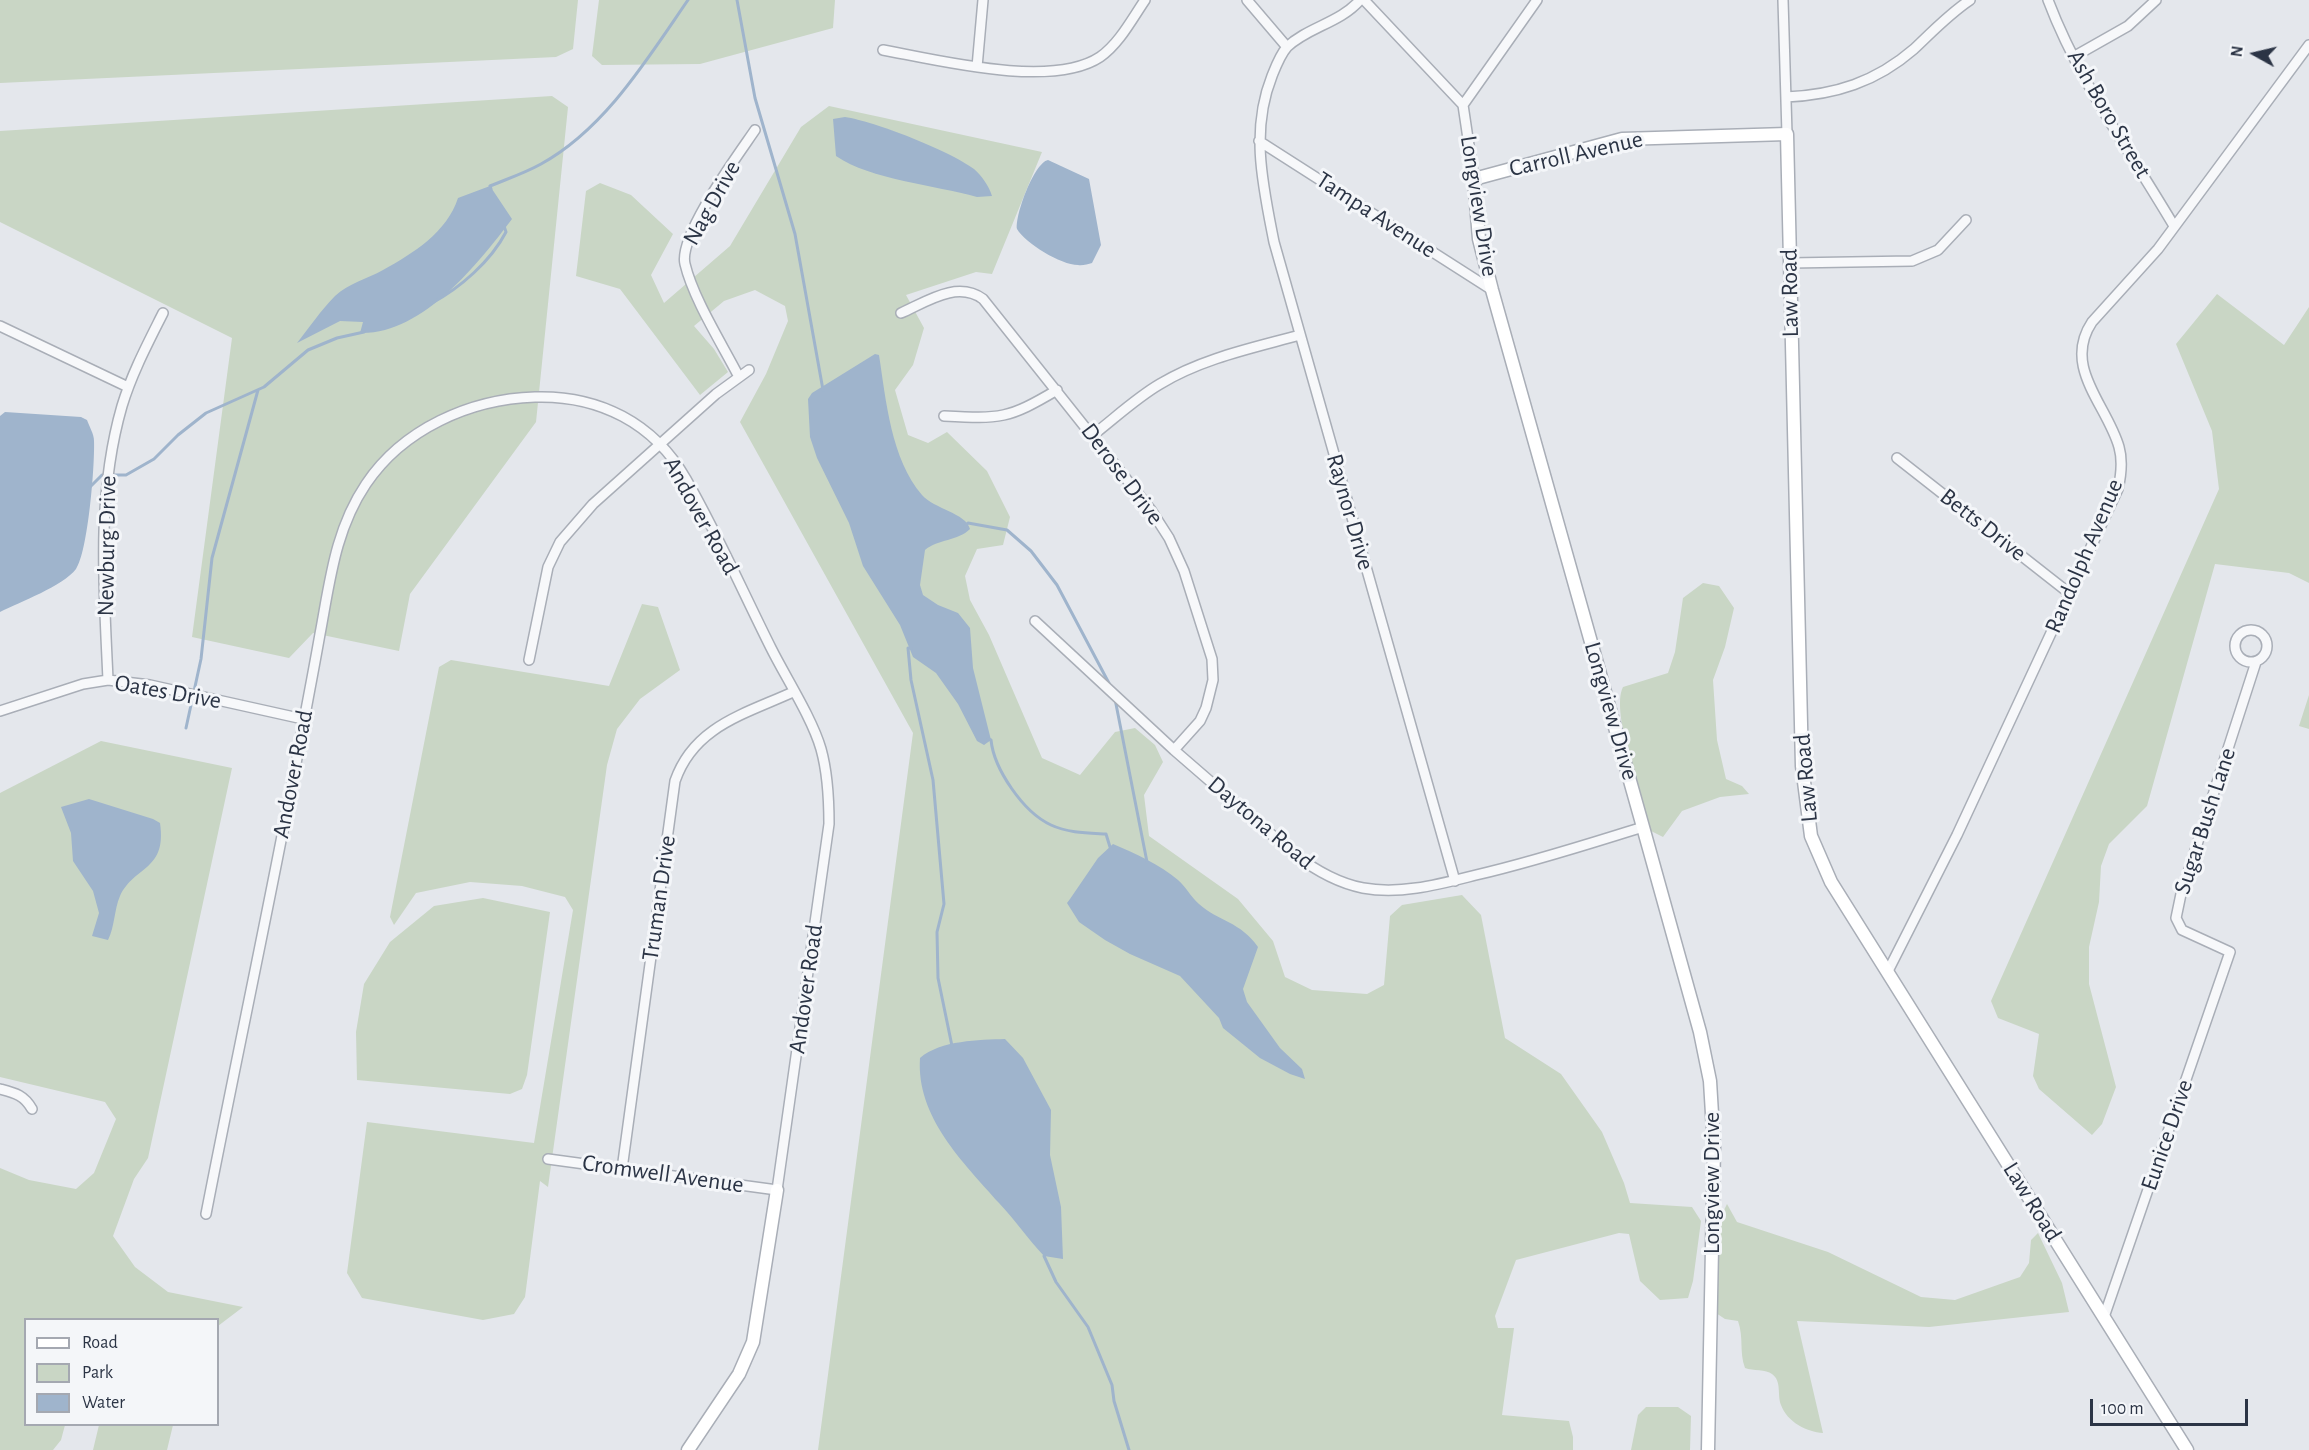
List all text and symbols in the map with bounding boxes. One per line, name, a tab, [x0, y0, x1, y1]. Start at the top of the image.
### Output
north arrow	[2225, 24, 2285, 84]
street label: Ash Boro Street	[2061, 45, 2157, 183]
text: N	[2228, 45, 2246, 58]
street label: Carroll Avenue	[1506, 125, 1646, 183]
street label: Longview Drive	[1454, 133, 1504, 279]
street label: Nag Drive	[677, 156, 747, 250]
street label: Tampa Avenue	[1311, 165, 1441, 265]
street label: Law Road	[1775, 248, 1805, 338]
street label: Derose Drive	[1074, 417, 1170, 531]
street label: Raynor Drive	[1320, 451, 1380, 573]
street label: Andover Road	[657, 452, 745, 580]
street label: Newburg Drive	[91, 475, 123, 617]
street label: Randolph Avenue	[2039, 475, 2129, 637]
street label: Betts Drive	[1934, 482, 2032, 568]
street label: Longview Drive	[1578, 639, 1644, 783]
street label: Oates Drive	[113, 668, 223, 716]
street label: Andover Road	[266, 707, 320, 841]
street label: Law Road	[1788, 733, 1824, 823]
street label: Sugar Bush Lane	[2168, 744, 2242, 898]
street label: Daytona Road	[1202, 770, 1320, 876]
street label: Truman Drive	[636, 833, 682, 963]
street label: Andover Road	[783, 923, 829, 1055]
street label: Eunice Drive	[2135, 1076, 2199, 1194]
street label: Longview Drive	[1698, 1112, 1726, 1254]
street label: Cromwell Avenue	[580, 1148, 746, 1200]
street label: Law Road	[1996, 1157, 2068, 1247]
legend	[24, 1318, 219, 1426]
text: Road	[82, 1334, 118, 1352]
text: Park	[82, 1364, 113, 1382]
scale bar	[2093, 1387, 2250, 1425]
text: Water	[82, 1394, 125, 1412]
text: 100 m	[2101, 1400, 2144, 1418]

